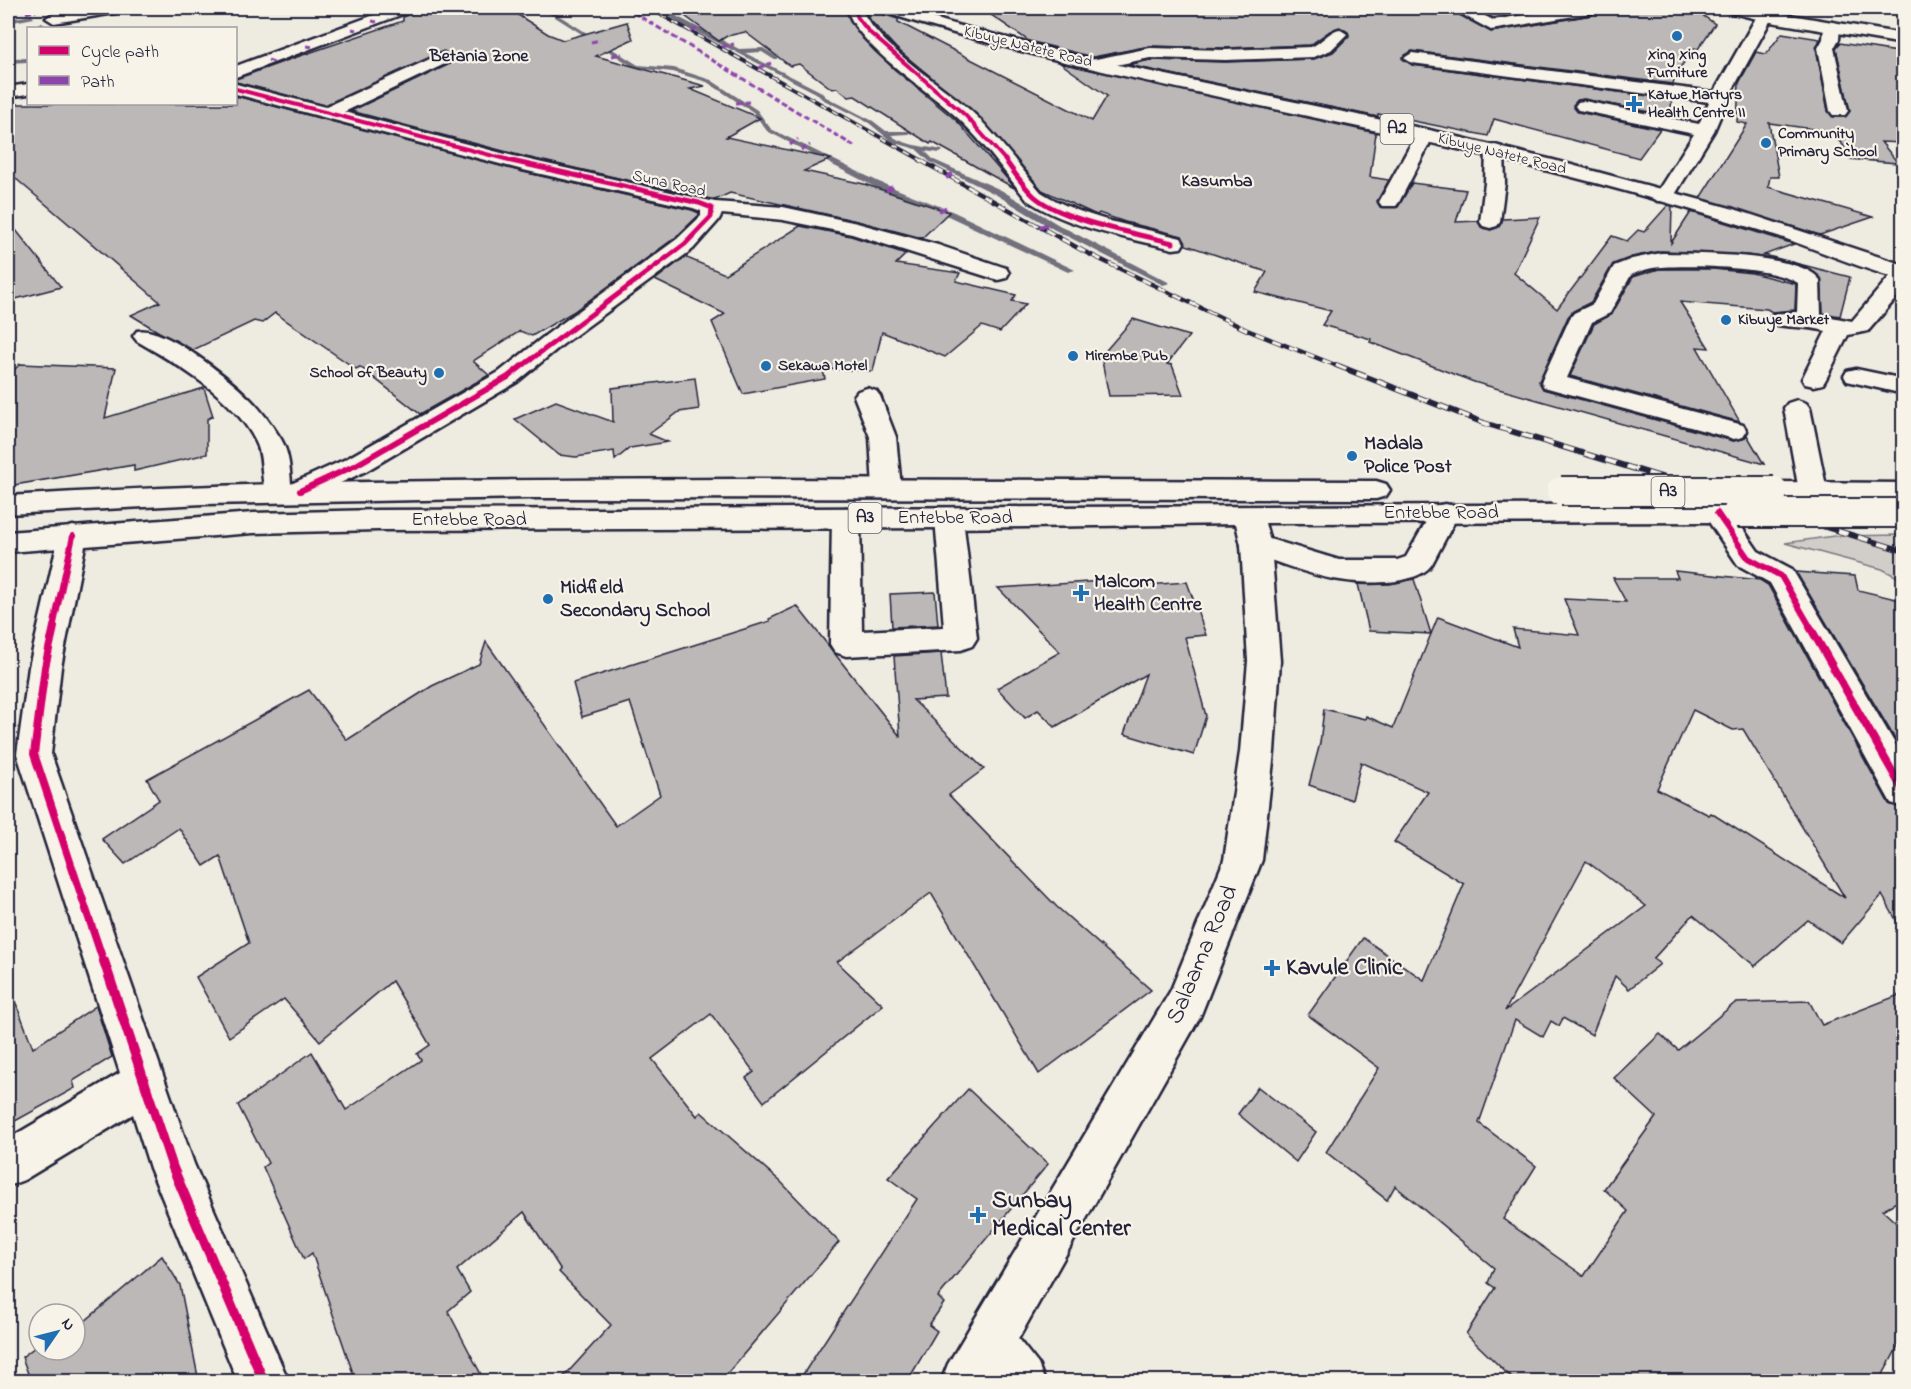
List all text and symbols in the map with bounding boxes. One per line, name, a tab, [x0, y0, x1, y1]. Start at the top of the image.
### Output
street label: Kibuye Natete Road	[961, 19, 1095, 75]
legend	[27, 27, 237, 105]
marker: Xing Xing Furniture	[1670, 29, 1684, 43]
text: Cycle path	[81, 40, 159, 66]
place label: Xing Xing Furniture	[1646, 43, 1708, 85]
district label: Betania Zone	[429, 44, 529, 70]
text: Path	[81, 70, 115, 96]
place label: Katwe Martyrs Health Centre II	[1648, 83, 1746, 125]
marker: Katwe Martyrs Health Centre II	[1625, 95, 1643, 113]
road number: A2	[1380, 114, 1414, 144]
place label: Community Primary School	[1778, 122, 1877, 165]
street label: Kibuye Natete Road	[1435, 126, 1569, 182]
marker: Community Primary School	[1759, 136, 1773, 150]
street label: Suna Road	[630, 164, 708, 204]
district label: Kasumba	[1181, 169, 1253, 195]
place label: Kibuye Market	[1738, 308, 1830, 333]
marker: Kibuye Market	[1719, 313, 1733, 327]
place label: Mirembe Pub	[1085, 344, 1168, 368]
marker: Mirembe Pub	[1066, 349, 1080, 363]
place label: Sekawa Motel	[778, 354, 868, 378]
marker: Sekawa Motel	[759, 359, 773, 373]
place label: School of Beauty	[309, 361, 427, 386]
marker: School of Beauty	[432, 366, 446, 380]
place label: Madala Police Post	[1364, 430, 1452, 482]
marker: Madala Police Post	[1345, 449, 1359, 463]
road number: A3	[1652, 477, 1684, 507]
street label: Entebbe Road	[1383, 499, 1499, 528]
road number: A3	[848, 503, 882, 533]
street label: Entebbe Road	[897, 504, 1013, 533]
street label: Entebbe Road	[411, 506, 527, 535]
place label: Malcom Health Centre	[1094, 568, 1203, 620]
place label: Midfield Secondary School	[560, 574, 710, 627]
marker: Malcom Health Centre	[1072, 584, 1090, 602]
marker: Midfield Secondary School	[541, 592, 555, 606]
street label: Salaama Road	[1158, 880, 1248, 1030]
place label: Kavule Clinic	[1286, 951, 1404, 986]
marker: Kavule Clinic	[1263, 959, 1281, 977]
place label: Sunbay Medical Center	[992, 1184, 1131, 1247]
marker: Sunbay Medical Center	[969, 1206, 987, 1224]
north arrow	[27, 1302, 87, 1362]
text: N	[55, 1313, 81, 1336]

